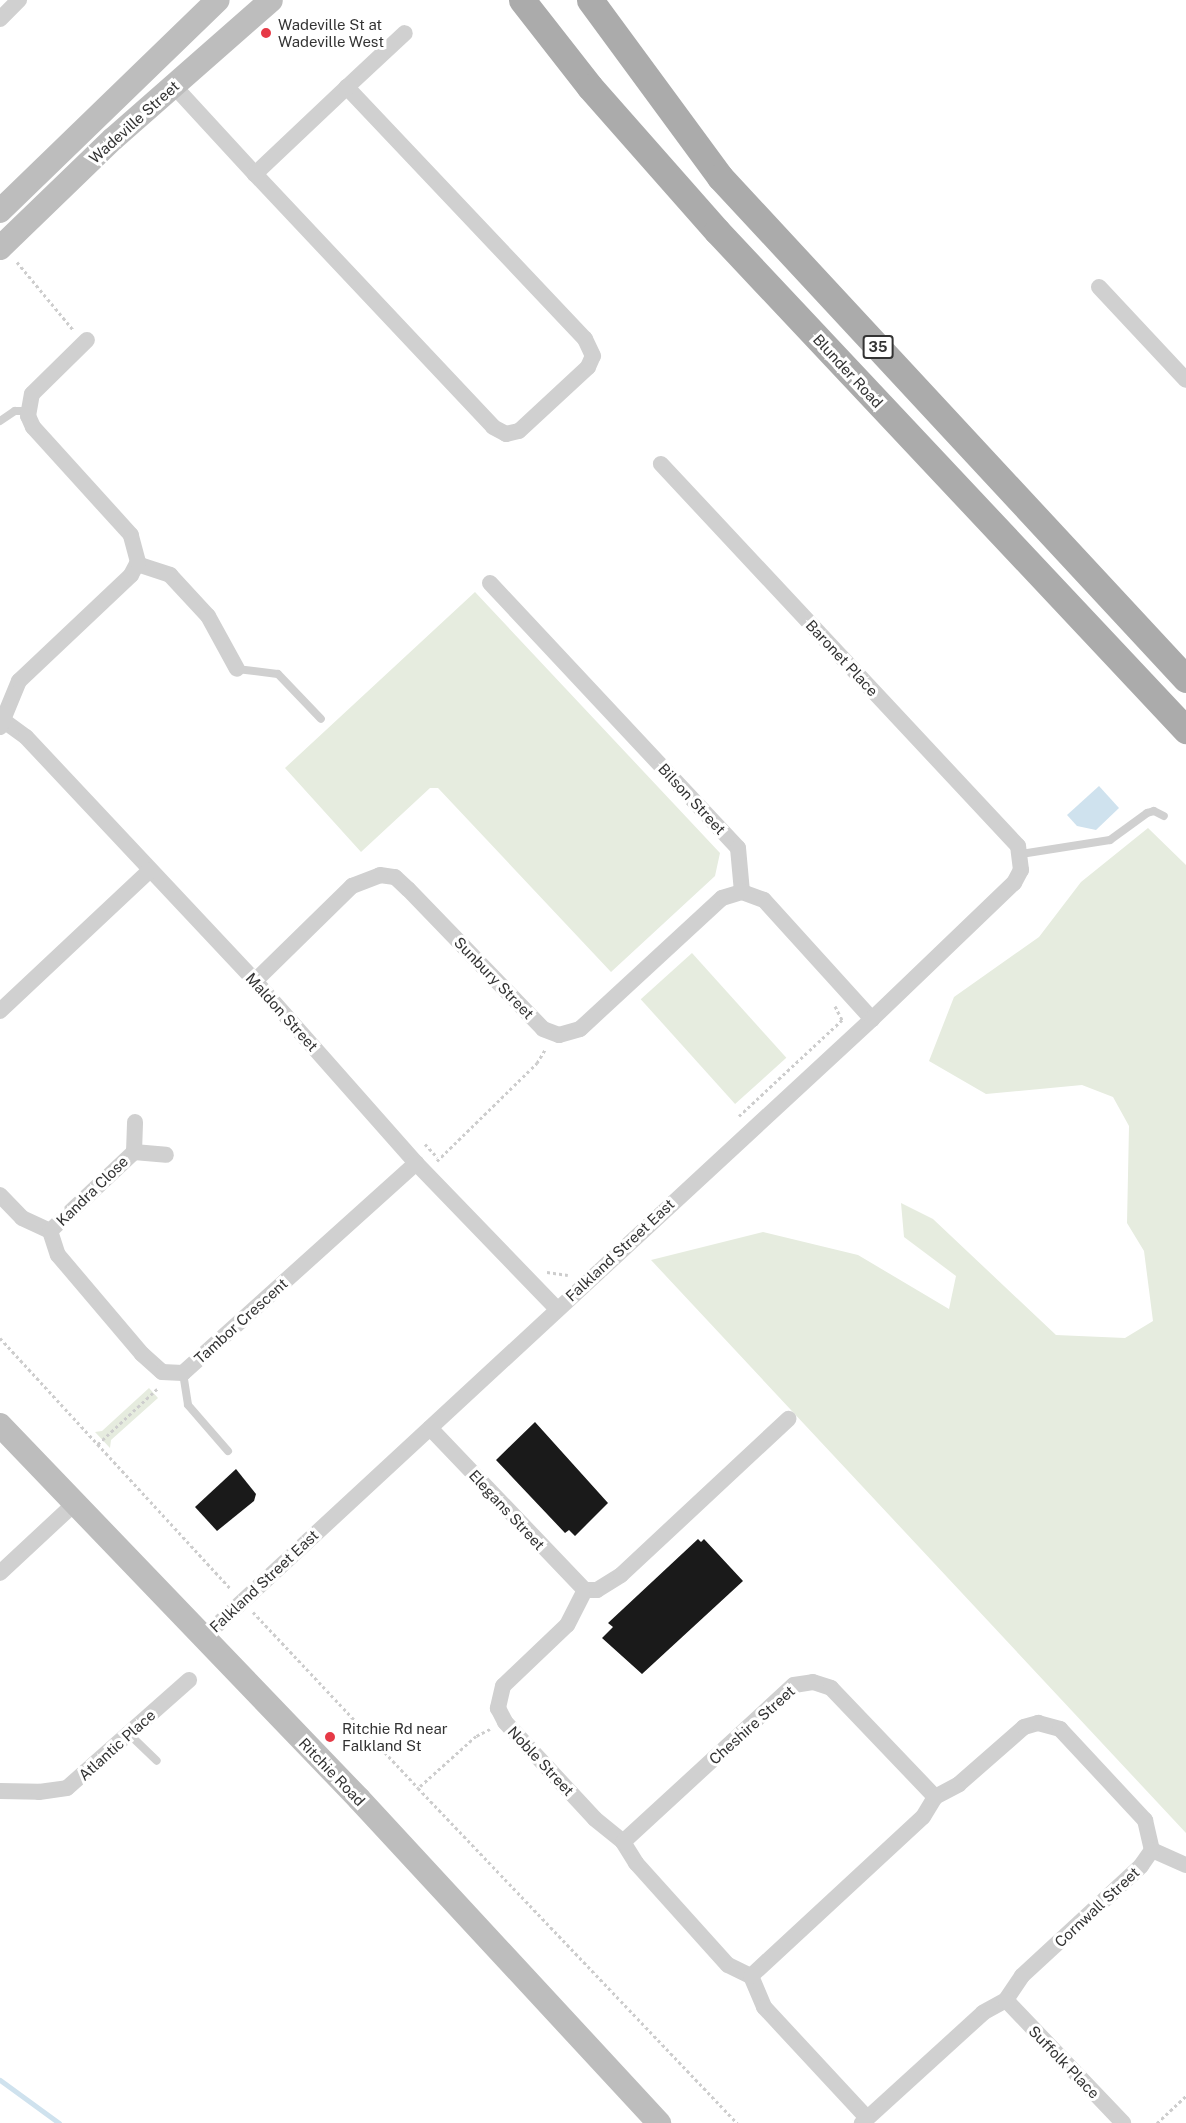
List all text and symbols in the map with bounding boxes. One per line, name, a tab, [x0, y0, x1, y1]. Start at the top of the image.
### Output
place label: Wadeville St at Wadeville West	[278, 15, 385, 50]
marker: Wadeville St at Wadeville West	[259, 26, 273, 40]
street label: Wadeville Street	[85, 77, 183, 167]
street label: Blunder Road	[809, 330, 887, 412]
road number: 35	[862, 336, 894, 358]
street label: Baronet Place	[802, 616, 882, 700]
street label: Bilson Street	[655, 760, 729, 838]
street label: Sunbury Street	[450, 933, 538, 1023]
street label: Maldon Street	[242, 969, 322, 1055]
street label: Kandra Close	[52, 1152, 132, 1230]
street label: Falkland Street East	[562, 1195, 678, 1305]
street label: Tambor Crescent	[191, 1274, 291, 1368]
street label: Elegans Street	[465, 1466, 549, 1554]
street label: Falkland Street East	[206, 1526, 322, 1636]
street label: Cheshire Street	[705, 1682, 799, 1768]
street label: Atlantic Place	[75, 1706, 159, 1784]
place label: Ritchie Rd near Falkland St	[342, 1719, 448, 1754]
street label: Noble Street	[504, 1722, 578, 1800]
marker: Ritchie Rd near Falkland St	[323, 1730, 337, 1744]
street label: Ritchie Road	[295, 1734, 369, 1810]
street label: Cornwall Street	[1051, 1863, 1143, 1951]
street label: Suffolk Place	[1025, 2022, 1103, 2102]

